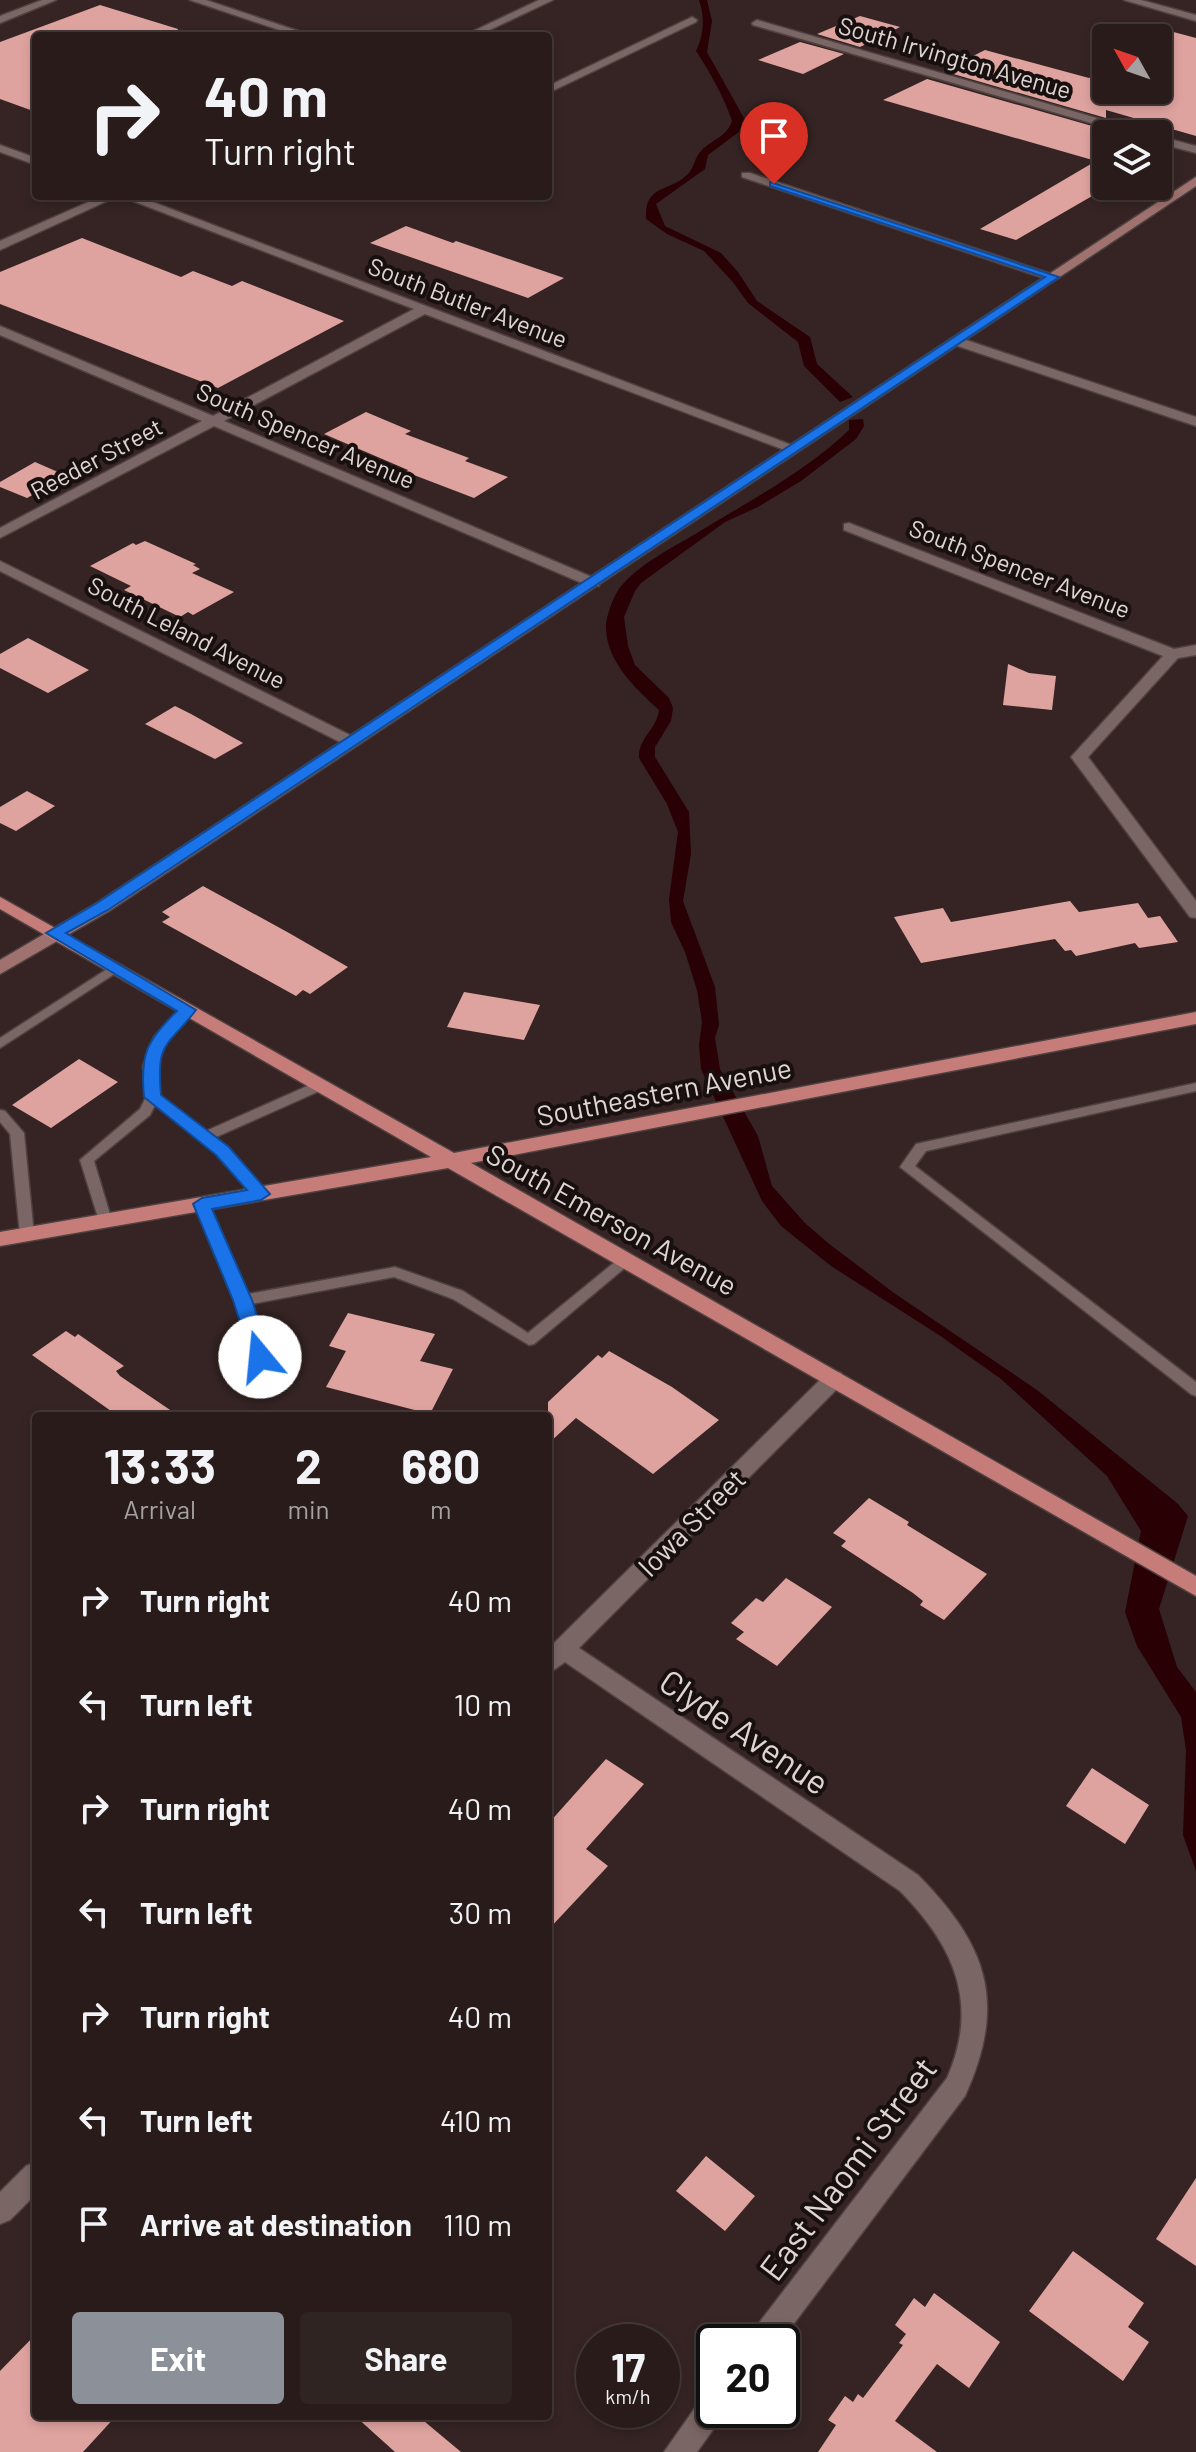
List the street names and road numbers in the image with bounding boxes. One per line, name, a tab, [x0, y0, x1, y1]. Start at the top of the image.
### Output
street label: South Irvington Avenue	[835, 10, 1075, 104]
street label: South Butler Avenue	[364, 251, 572, 353]
street label: South Spencer Avenue	[193, 376, 419, 494]
street label: Reeder Street	[25, 411, 167, 505]
street label: South Spencer Avenue	[906, 513, 1134, 623]
street label: South Leland Avenue	[83, 570, 291, 694]
street label: Southeastern Avenue	[534, 1050, 794, 1132]
street label: South Emerson Avenue	[481, 1136, 743, 1302]
street label: Iowa Street	[630, 1461, 752, 1583]
street label: Clyde Avenue	[653, 1659, 837, 1803]
street label: East Naomi Street	[750, 2048, 944, 2288]

